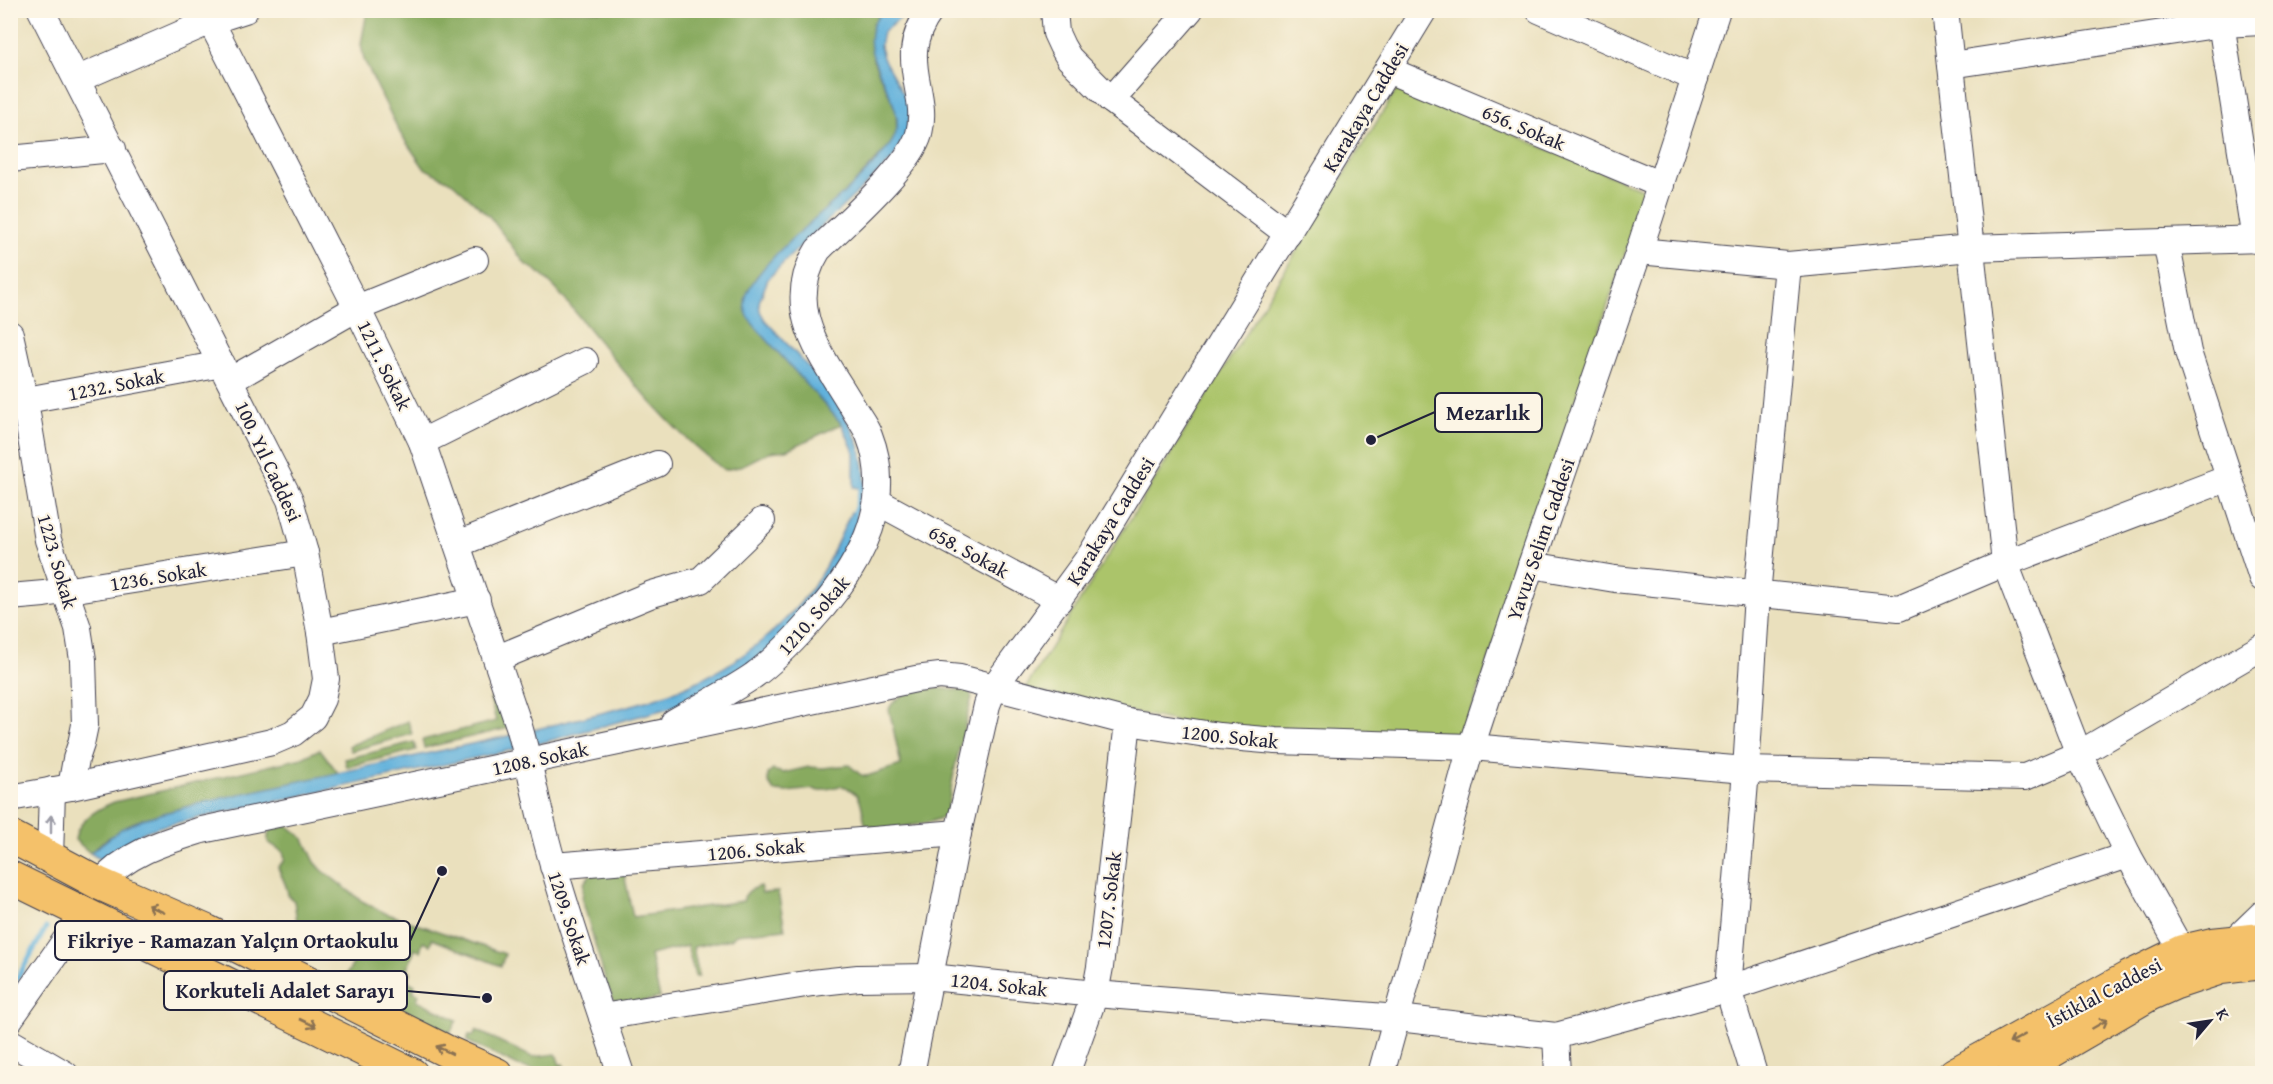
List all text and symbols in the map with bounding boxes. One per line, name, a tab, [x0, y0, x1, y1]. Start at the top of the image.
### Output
street label: Karakaya Caddesi	[1315, 36, 1415, 177]
street label: 656. Sokak	[1478, 96, 1571, 158]
street label: 1211. Sokak	[351, 315, 420, 416]
street label: 1232. Sokak	[65, 360, 167, 408]
callout: Mezarlık	[1435, 393, 1542, 432]
street label: 100. Yıl Caddesi	[228, 396, 310, 527]
text: Mezarlık	[1446, 397, 1531, 428]
street label: Karakaya Caddesi	[1059, 451, 1161, 591]
street label: Yavuz Selim Caddesi	[1499, 454, 1581, 624]
street label: 1223. Sokak	[31, 510, 86, 613]
street label: 658. Sokak	[924, 517, 1015, 585]
street label: 1236. Sokak	[108, 554, 209, 598]
street label: 1210. Sokak	[770, 568, 856, 661]
street label: 1200. Sokak	[1180, 716, 1281, 756]
street label: 1208. Sokak	[489, 734, 592, 782]
one-way arrow	[45, 814, 57, 834]
street label: 1206. Sokak	[706, 830, 807, 868]
street label: 1207. Sokak	[1088, 849, 1128, 950]
street label: 1209. Sokak	[541, 867, 599, 970]
one-way arrow	[147, 902, 165, 914]
callout: Fikriye - Ramazan Yalçın Ortaokulu	[55, 921, 410, 960]
text: Fikriye - Ramazan Yalçın Ortaokulu	[68, 925, 398, 956]
street label: İstiklal Caddesi	[2041, 949, 2167, 1035]
street label: 1204. Sokak	[949, 964, 1050, 1004]
callout: Korkuteli Adalet Sarayı	[164, 971, 407, 1010]
text: Korkuteli Adalet Sarayı	[176, 975, 395, 1006]
north arrow	[2180, 991, 2240, 1051]
text: K	[2210, 1003, 2236, 1025]
one-way arrow	[299, 1017, 317, 1029]
one-way arrow	[2091, 1017, 2108, 1029]
one-way arrow	[2009, 1033, 2026, 1045]
one-way arrow	[435, 1044, 453, 1055]

